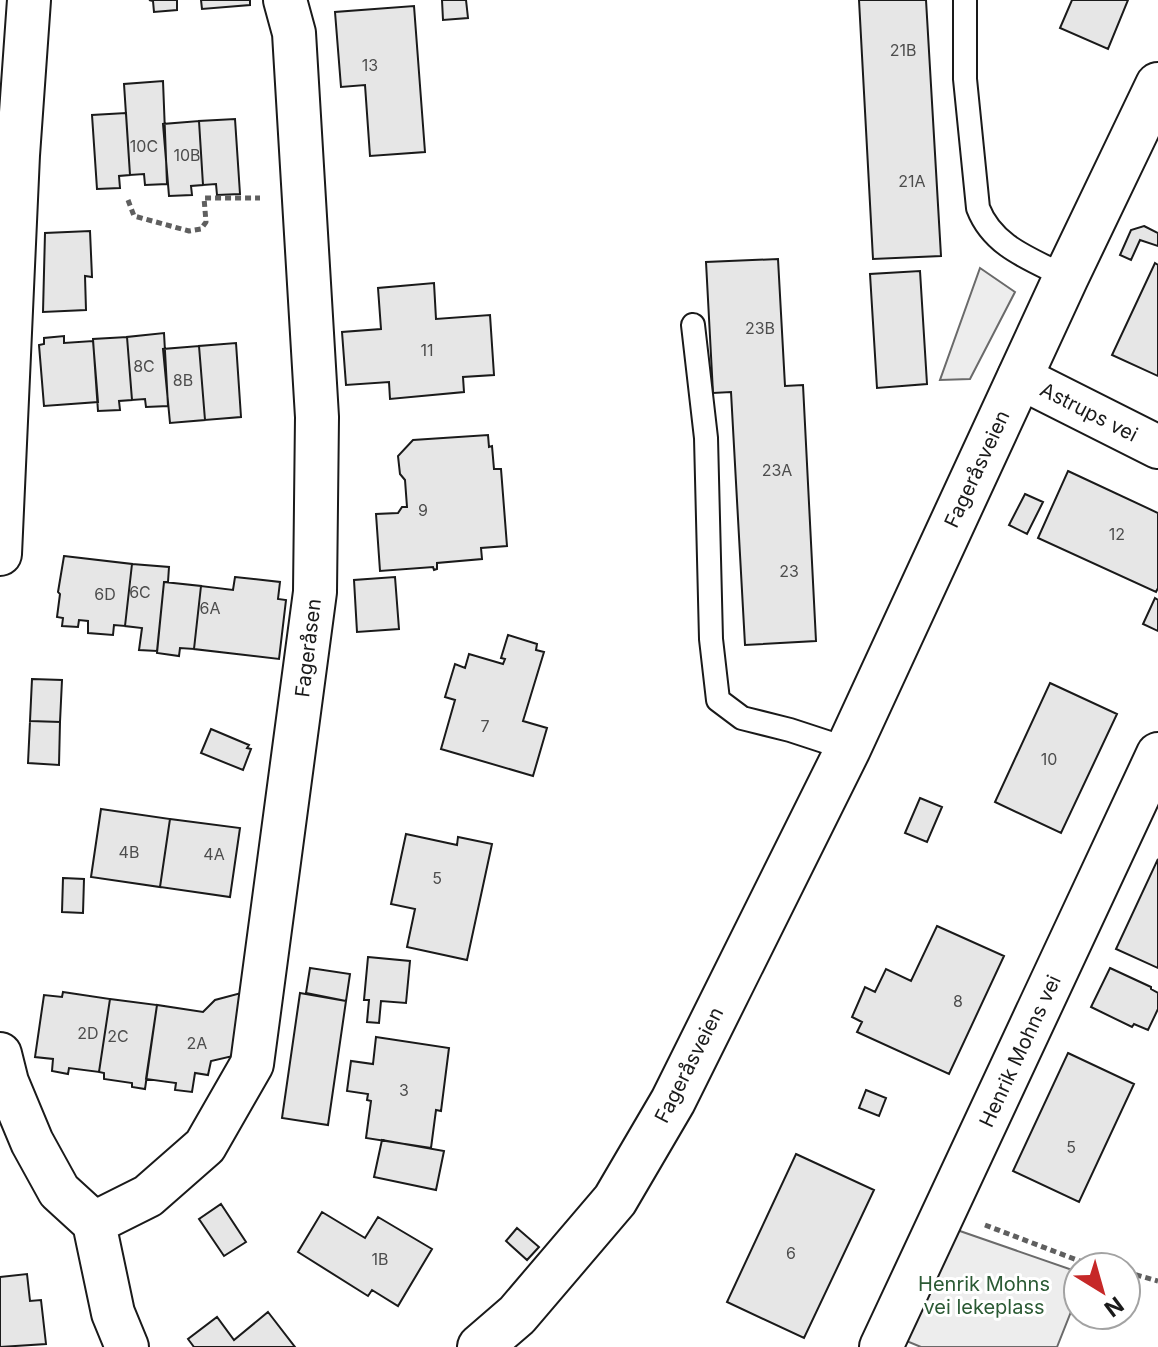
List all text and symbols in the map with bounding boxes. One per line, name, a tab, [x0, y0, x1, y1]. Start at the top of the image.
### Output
house number: 21B	[890, 40, 916, 60]
house number: 13	[362, 55, 378, 75]
house number: 10C	[130, 136, 158, 156]
house number: 10B	[173, 145, 201, 165]
house number: 21A	[898, 171, 926, 191]
house number: 23B	[745, 318, 775, 338]
house number: 11	[420, 340, 434, 360]
house number: 8C	[133, 356, 155, 376]
house number: 8B	[173, 370, 193, 390]
street label: Astrups vei	[1036, 377, 1142, 447]
street label: Fageråsveien	[939, 407, 1015, 531]
house number: 23A	[762, 460, 792, 480]
house number: 9	[418, 500, 428, 520]
house number: 12	[1109, 524, 1125, 544]
house number: 23	[779, 561, 799, 581]
house number: 6C	[129, 582, 151, 602]
house number: 6D	[94, 584, 116, 604]
street label: Fageråsen	[290, 597, 326, 699]
house number: 6A	[200, 598, 220, 618]
house number: 7	[480, 716, 490, 736]
house number: 10	[1041, 749, 1057, 769]
house number: 4B	[119, 842, 139, 862]
house number: 4A	[203, 844, 225, 864]
house number: 5	[432, 868, 442, 888]
street label: Henrik Mohns vei	[974, 971, 1066, 1131]
house number: 8	[953, 991, 963, 1011]
street label: Fageråsveien	[650, 1003, 728, 1127]
house number: 2D	[77, 1023, 99, 1043]
house number: 2C	[107, 1026, 129, 1046]
house number: 2A	[187, 1033, 207, 1053]
house number: 3	[399, 1080, 409, 1100]
house number: 5	[1066, 1137, 1076, 1157]
house number: 6	[786, 1243, 796, 1263]
house number: 1B	[372, 1249, 388, 1269]
north arrow	[1062, 1251, 1142, 1331]
park label: Henrik Mohns vei lekeplass	[918, 1272, 1050, 1319]
text: N	[1100, 1292, 1129, 1322]

